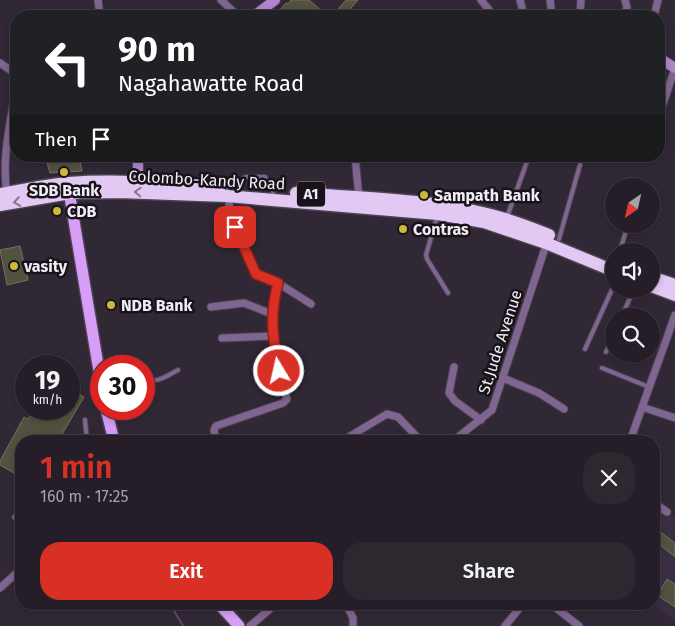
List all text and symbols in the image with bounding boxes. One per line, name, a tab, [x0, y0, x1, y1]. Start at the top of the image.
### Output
text: 90 m	[118, 28, 196, 70]
icon: left	[35, 30, 100, 95]
text: Nagahawatte Road	[118, 70, 304, 97]
icon: arrive	[87, 125, 115, 153]
text: Then	[35, 128, 77, 151]
marker: SDB Bank	[58, 166, 70, 178]
street label: Colombo-Kandy Road	[128, 166, 286, 194]
north arrow	[605, 178, 660, 232]
map controls	[605, 178, 660, 363]
place label: SDB Bank	[29, 181, 99, 200]
road number: A1	[297, 182, 325, 206]
place label: Sampath Bank	[434, 186, 540, 205]
one-way arrow	[134, 187, 142, 198]
marker: Sampath Bank	[418, 189, 430, 201]
one-way arrow	[13, 196, 22, 206]
place label: CDB	[67, 202, 97, 221]
marker: CDB	[51, 205, 63, 217]
pin	[214, 206, 256, 248]
icon: arrive	[221, 213, 249, 241]
place label: Contras	[413, 220, 469, 239]
marker: Contras	[397, 223, 409, 235]
button: sound	[605, 243, 660, 298]
place label: vasity	[23, 257, 68, 276]
marker: vasity	[8, 260, 20, 272]
street label: St.Jude Avenue	[474, 288, 526, 396]
place label: NDB Bank	[121, 296, 193, 315]
marker: NDB Bank	[105, 299, 117, 311]
button: search	[605, 308, 660, 363]
position arrow	[252, 344, 304, 396]
speed limit sign: 30	[90, 355, 155, 420]
text: 19	[35, 366, 60, 396]
text: km/h	[33, 393, 62, 407]
text: 1 min	[40, 450, 112, 486]
button: close	[583, 452, 635, 504]
text: 160 m · 17:25	[40, 487, 128, 506]
button: Exit	[40, 542, 333, 600]
button: Share	[343, 542, 635, 600]

